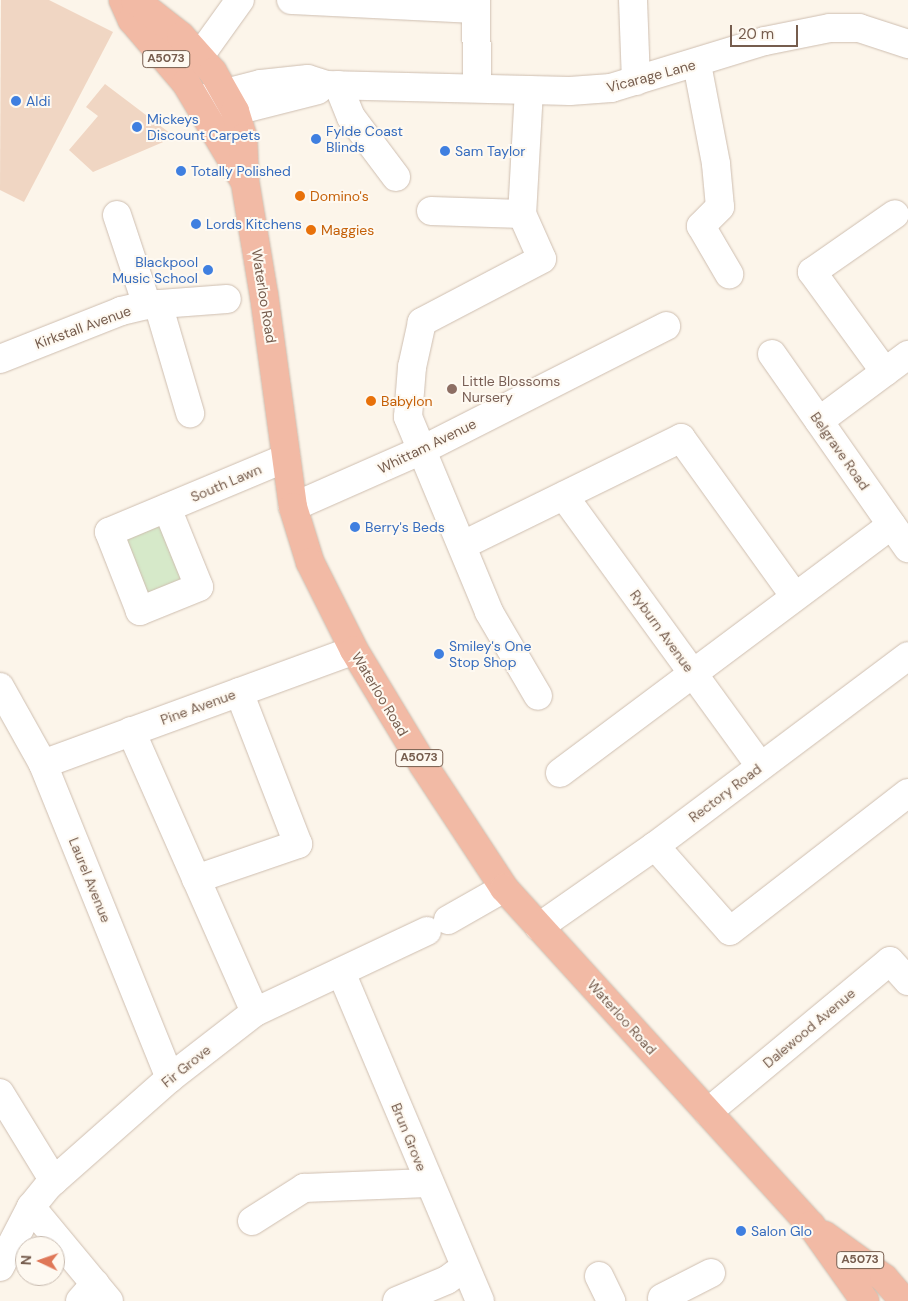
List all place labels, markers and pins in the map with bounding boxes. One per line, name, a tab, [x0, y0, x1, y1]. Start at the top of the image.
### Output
place label: Aldi	[26, 93, 51, 109]
marker: Aldi	[10, 95, 22, 107]
place label: Mickeys Discount Carpets	[147, 111, 260, 144]
marker: Mickeys Discount Carpets	[131, 121, 143, 133]
place label: Fylde Coast Blinds	[326, 123, 403, 156]
marker: Fylde Coast Blinds	[310, 133, 322, 145]
place label: Sam Taylor	[455, 143, 526, 159]
marker: Sam Taylor	[439, 145, 451, 157]
place label: Totally Polished	[191, 163, 291, 179]
marker: Totally Polished	[175, 165, 187, 177]
place label: Domino's	[310, 188, 369, 204]
marker: Domino's	[294, 190, 306, 202]
place label: Lords Kitchens	[206, 216, 302, 232]
marker: Lords Kitchens	[190, 218, 202, 230]
place label: Maggies	[321, 222, 374, 238]
marker: Maggies	[305, 224, 317, 236]
place label: Blackpool Music School	[112, 254, 198, 286]
marker: Blackpool Music School	[202, 264, 214, 276]
place label: Little Blossoms Nursery	[462, 373, 560, 406]
marker: Little Blossoms Nursery	[446, 383, 458, 395]
place label: Babylon	[381, 393, 433, 409]
marker: Babylon	[365, 395, 377, 407]
place label: Berry's Beds	[365, 519, 445, 535]
marker: Berry's Beds	[349, 521, 361, 533]
place label: Smiley's One Stop Shop	[449, 638, 531, 670]
marker: Smiley's One Stop Shop	[433, 648, 445, 660]
place label: Salon Glo	[751, 1223, 812, 1239]
marker: Salon Glo	[735, 1225, 747, 1237]

